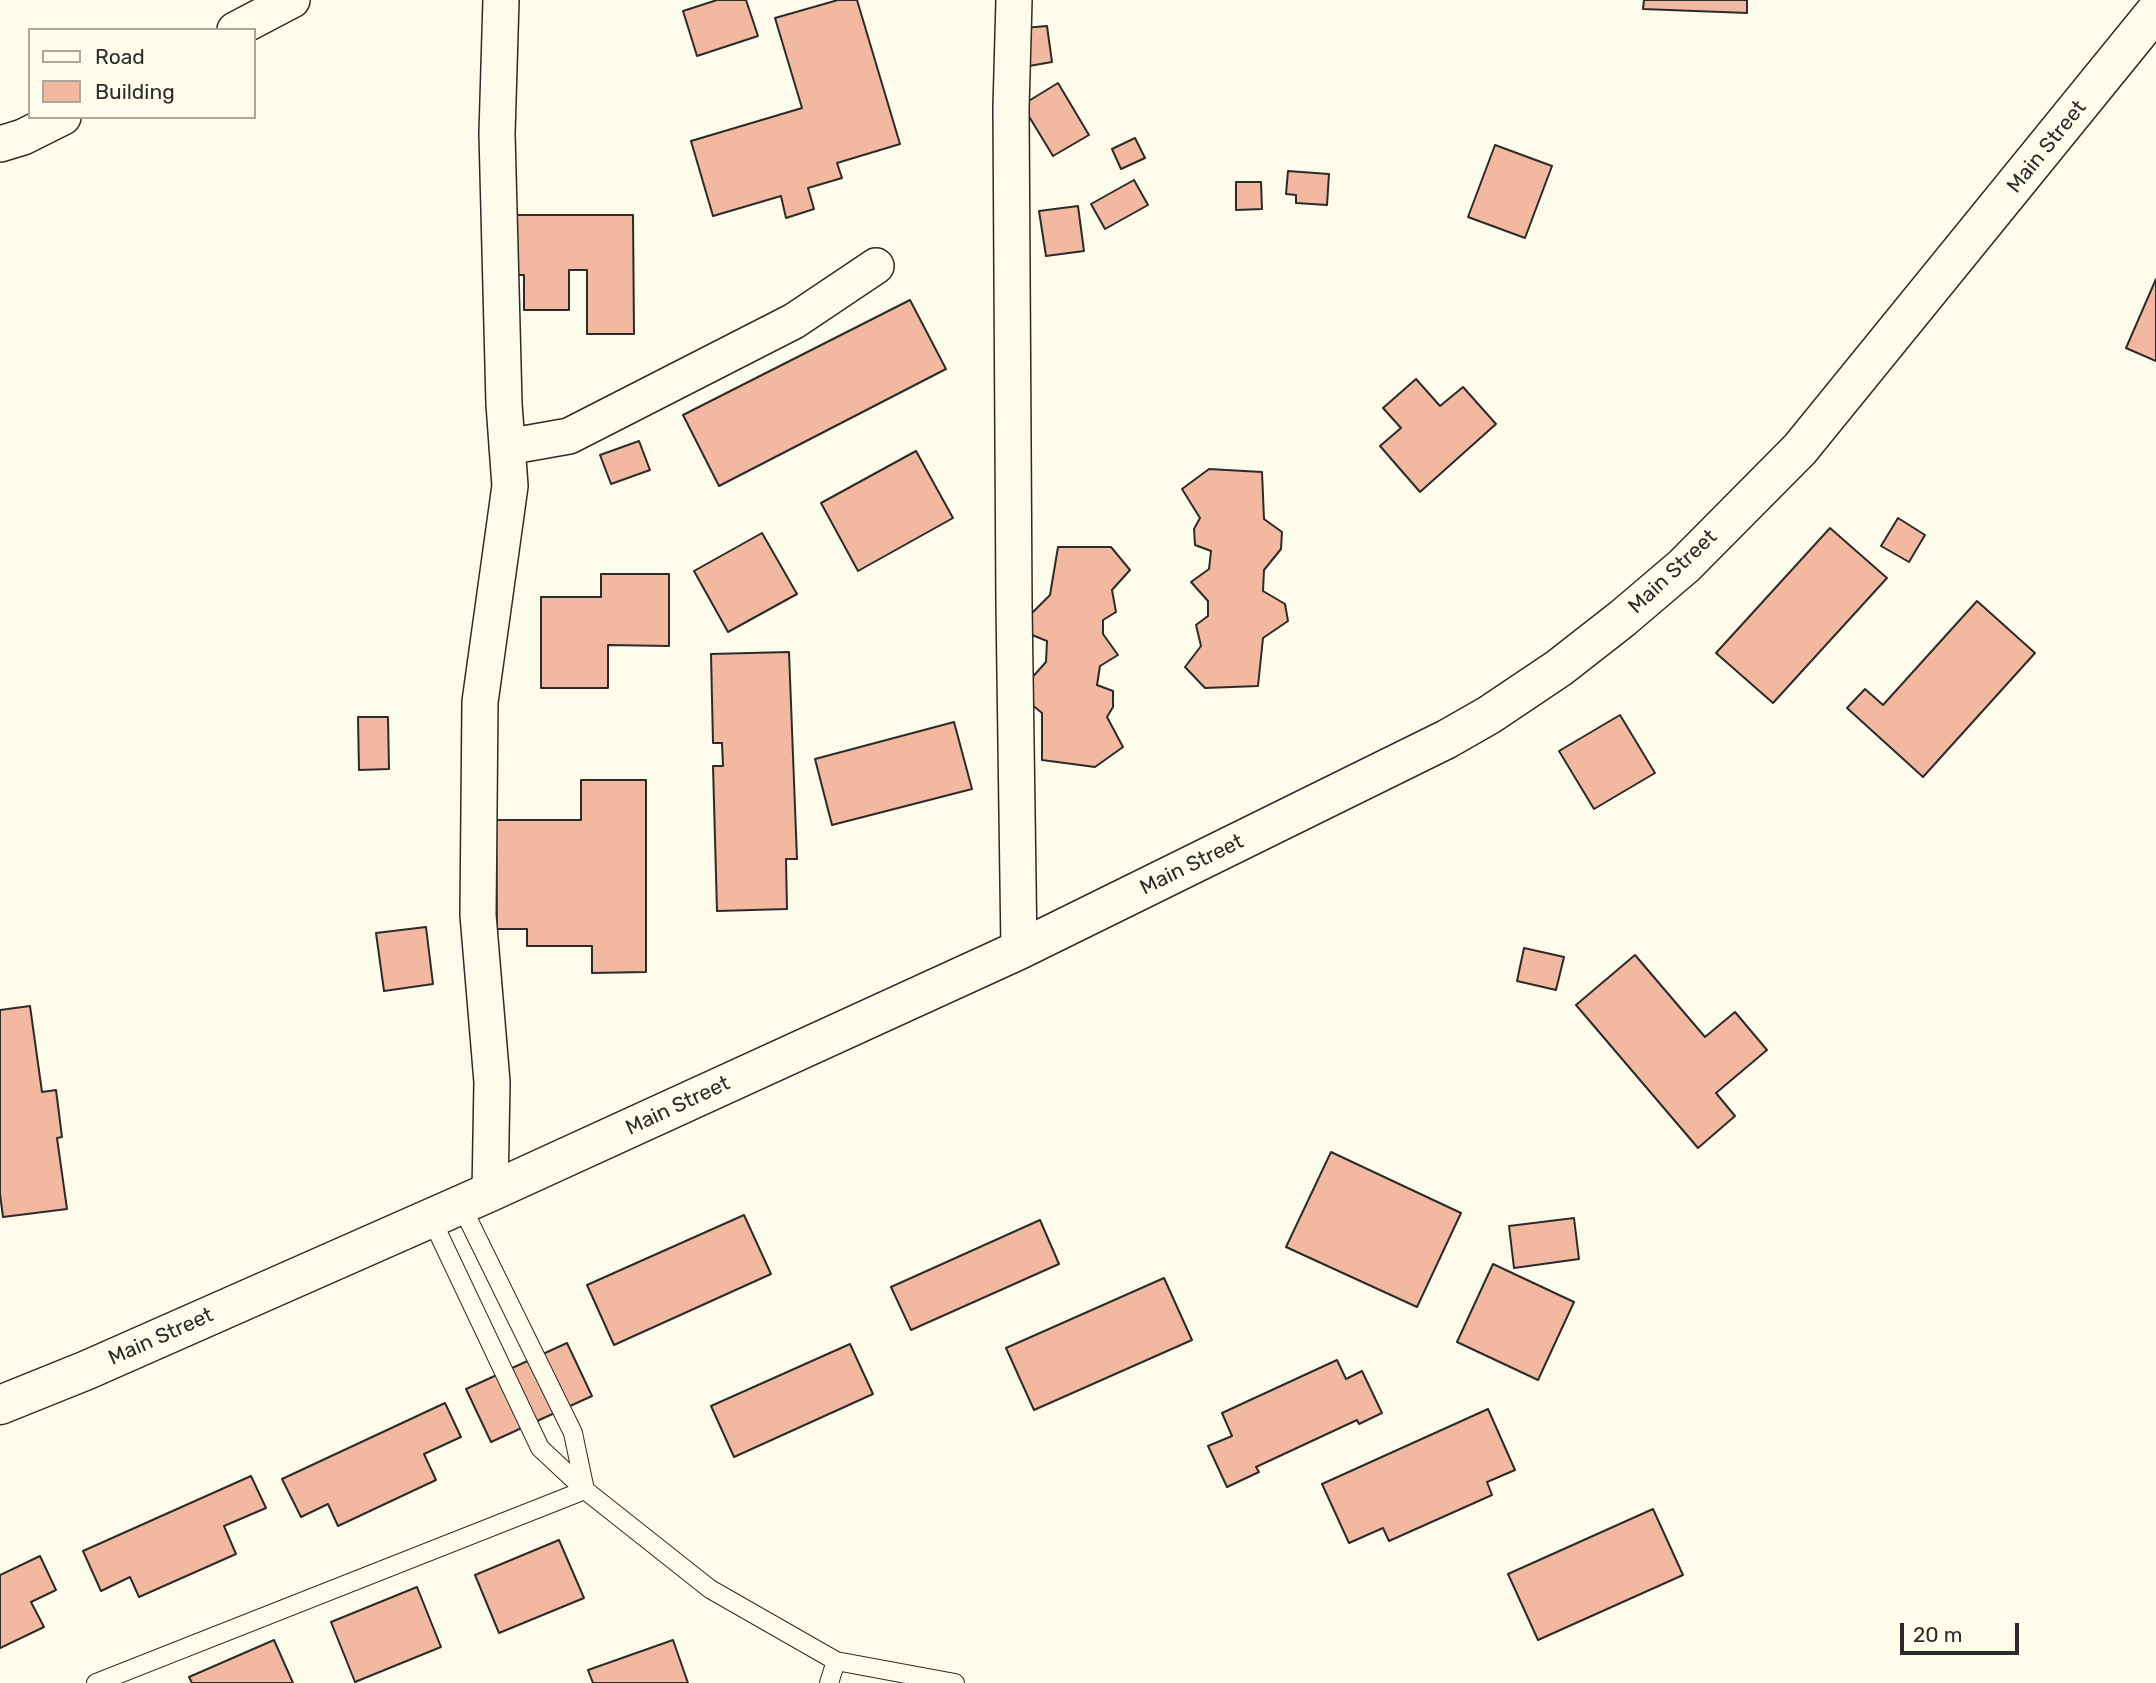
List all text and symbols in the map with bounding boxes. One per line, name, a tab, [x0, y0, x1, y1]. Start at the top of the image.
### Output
legend	[28, 28, 256, 119]
text: Road	[95, 44, 145, 69]
text: Building	[95, 79, 175, 104]
street label: Main Street	[2002, 96, 2092, 198]
street label: Main Street	[1623, 525, 1723, 619]
street label: Main Street	[1136, 829, 1248, 901]
street label: Main Street	[622, 1071, 734, 1141]
street label: Main Street	[105, 1303, 217, 1371]
scale bar	[1904, 1610, 2023, 1654]
text: 20 m	[1913, 1622, 1962, 1647]

